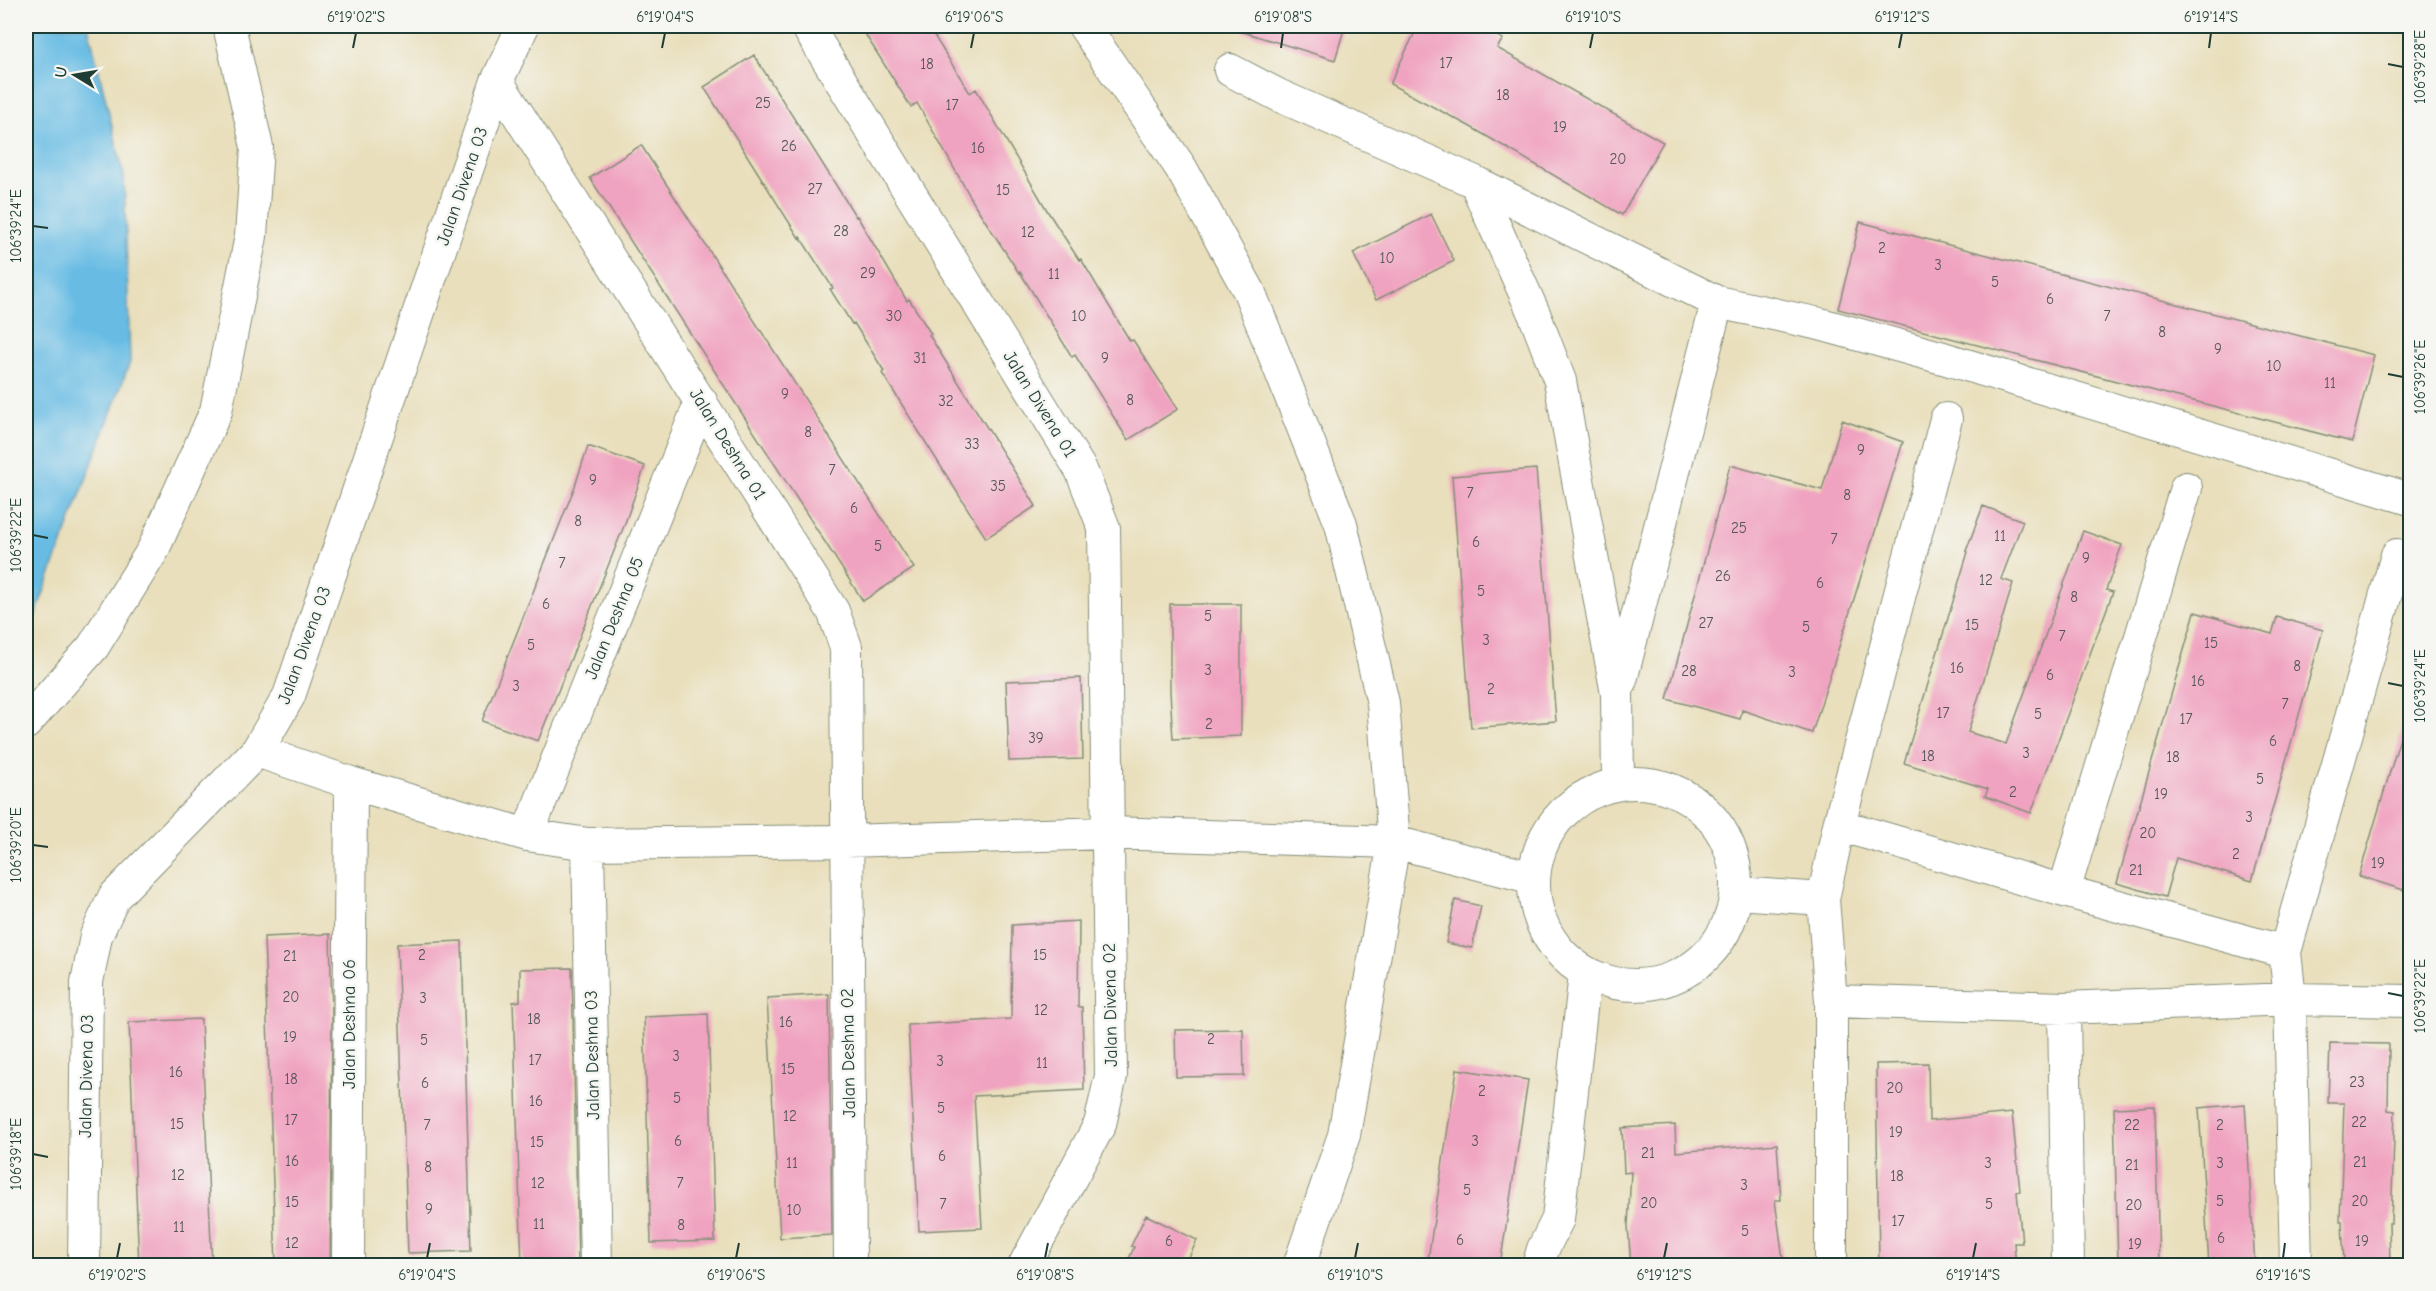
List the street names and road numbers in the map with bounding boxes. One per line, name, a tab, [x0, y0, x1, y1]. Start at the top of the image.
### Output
street label: Jalan Divena 03	[432, 124, 493, 248]
street label: Jalan Divena 01	[998, 347, 1081, 461]
street label: Jalan Deshna 01	[685, 385, 770, 504]
street label: Jalan Deshna 05	[580, 554, 649, 682]
street label: Jalan Divena 03	[273, 583, 335, 707]
street label: Jalan Divena 02	[1099, 943, 1122, 1067]
street label: Jalan Deshna 06	[339, 959, 360, 1089]
street label: Jalan Deshna 02	[837, 988, 860, 1118]
street label: Jalan Deshna 03	[581, 990, 604, 1120]
street label: Jalan Divena 03	[75, 1014, 98, 1138]

